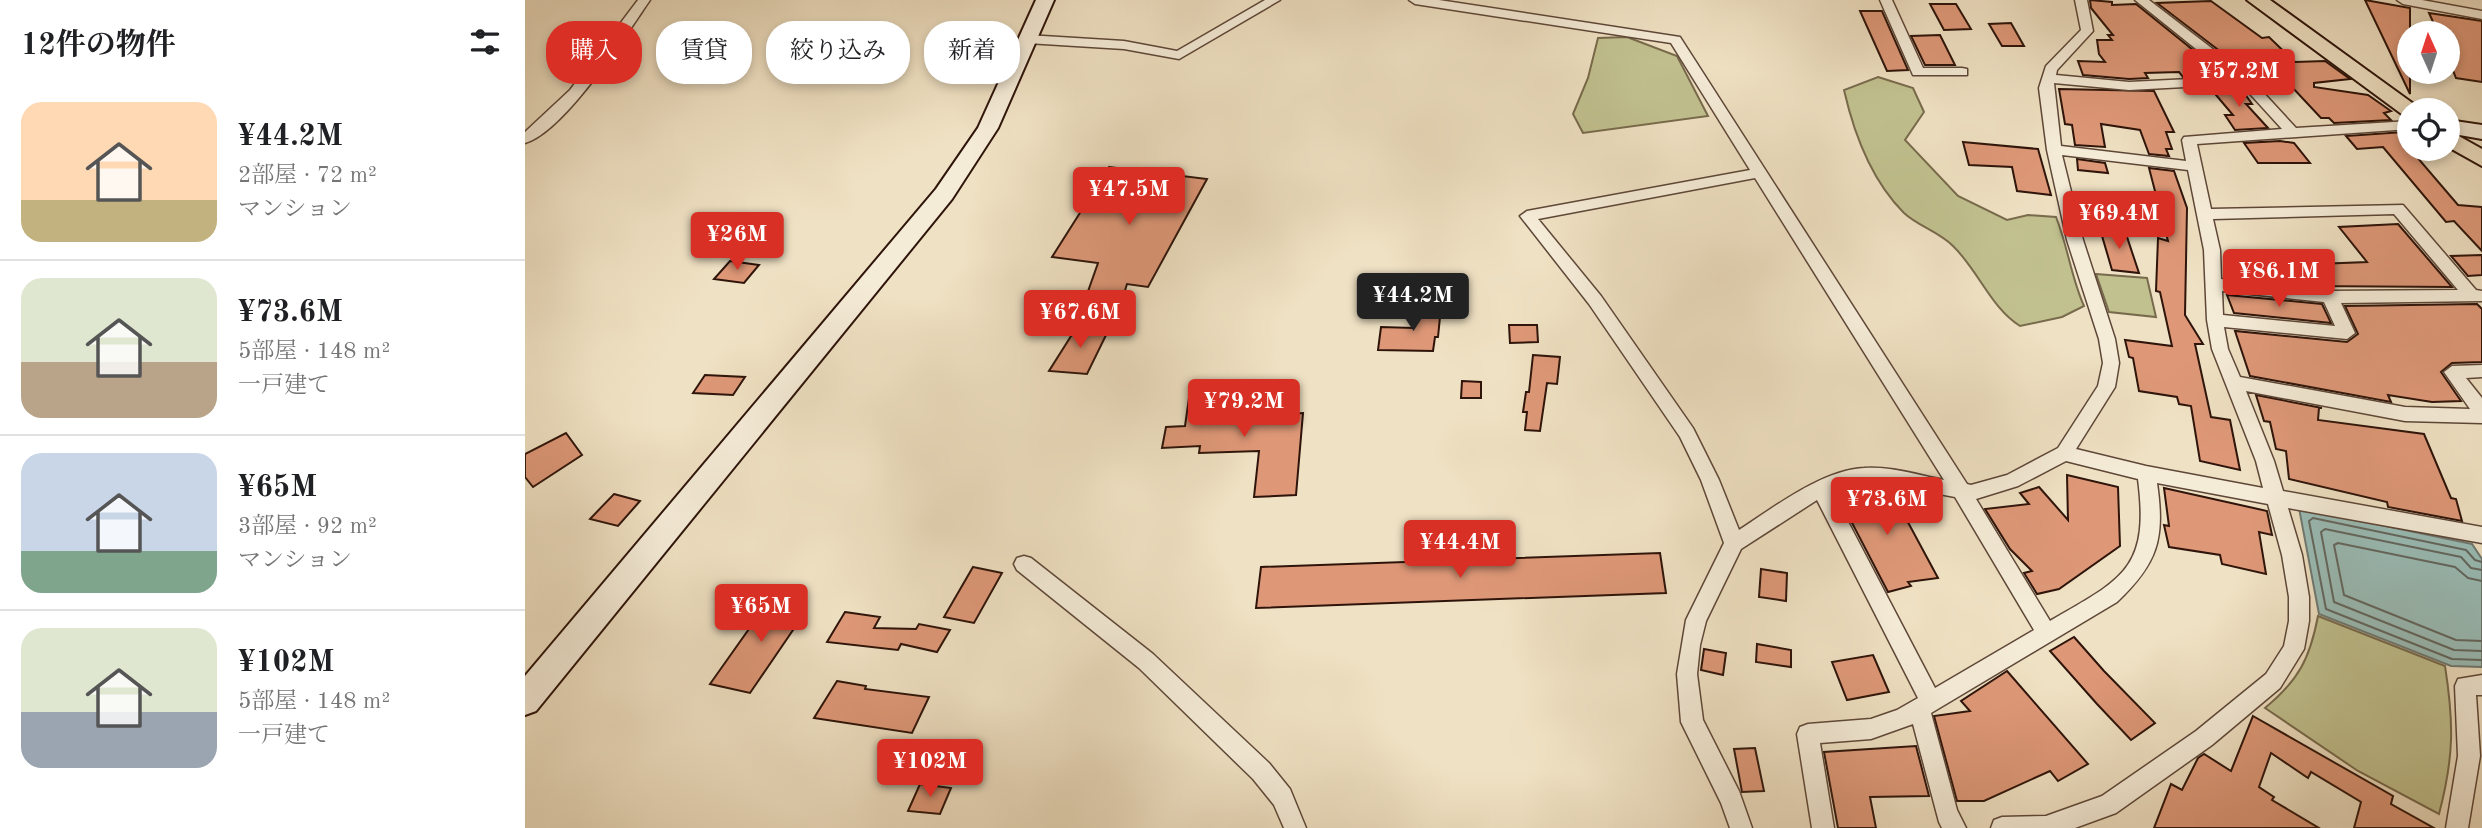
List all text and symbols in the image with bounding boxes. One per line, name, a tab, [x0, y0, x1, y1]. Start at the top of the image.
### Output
chip: 購入	[546, 21, 642, 84]
chip: 賃貸	[656, 21, 752, 84]
chip: 絞り込み	[766, 21, 910, 84]
chip: 新着	[924, 21, 1020, 84]
north arrow	[2397, 21, 2461, 84]
map controls	[2397, 21, 2460, 161]
icon: filters	[466, 23, 504, 61]
text: 12件の物件	[21, 31, 176, 61]
pin: ¥57.2M	[2182, 50, 2296, 109]
text: ¥57.2M	[2199, 60, 2279, 83]
button: locate	[2397, 98, 2460, 161]
text: ¥44.2M	[238, 122, 343, 152]
icon: home	[77, 130, 161, 214]
text: 2部屋 · 72 m²	[238, 164, 377, 187]
pin: ¥47.5M	[1072, 168, 1186, 227]
text: ¥47.5M	[1089, 178, 1169, 201]
pin: ¥69.4M	[2062, 191, 2176, 251]
text: マンション	[238, 198, 352, 221]
text: ¥69.4M	[2079, 202, 2159, 225]
pin: ¥26M	[696, 212, 778, 272]
text: ¥26M	[707, 223, 767, 246]
pin: ¥86.1M	[2222, 250, 2336, 309]
text: ¥86.1M	[2239, 260, 2319, 283]
pin: ¥44.2M	[1356, 274, 1470, 333]
text: ¥44.2M	[1373, 284, 1453, 307]
pin: ¥67.6M	[1023, 290, 1137, 350]
text: ¥73.6M	[238, 298, 343, 328]
text: ¥67.6M	[1040, 301, 1120, 324]
icon: home	[77, 306, 161, 390]
text: 5部屋 · 148 m²	[238, 340, 390, 363]
text: 一戸建て	[238, 374, 330, 397]
pin: ¥79.2M	[1187, 380, 1301, 439]
text: ¥79.2M	[1204, 390, 1284, 413]
text: ¥65M	[238, 473, 317, 503]
pin: ¥73.6M	[1830, 477, 1944, 537]
icon: home	[77, 481, 161, 565]
text: ¥73.6M	[1847, 488, 1927, 511]
text: 3部屋 · 92 m²	[238, 515, 377, 538]
pin: ¥44.4M	[1403, 520, 1517, 580]
text: ¥44.4M	[1420, 531, 1500, 554]
text: マンション	[238, 549, 352, 572]
pin: ¥65M	[720, 584, 802, 644]
text: ¥65M	[731, 595, 791, 618]
text: ¥102M	[238, 648, 334, 678]
icon: home	[77, 656, 161, 740]
text: 5部屋 · 148 m²	[238, 690, 390, 713]
text: 一戸建て	[238, 724, 330, 747]
pin: ¥102M	[881, 740, 979, 799]
text: ¥102M	[893, 750, 967, 773]

